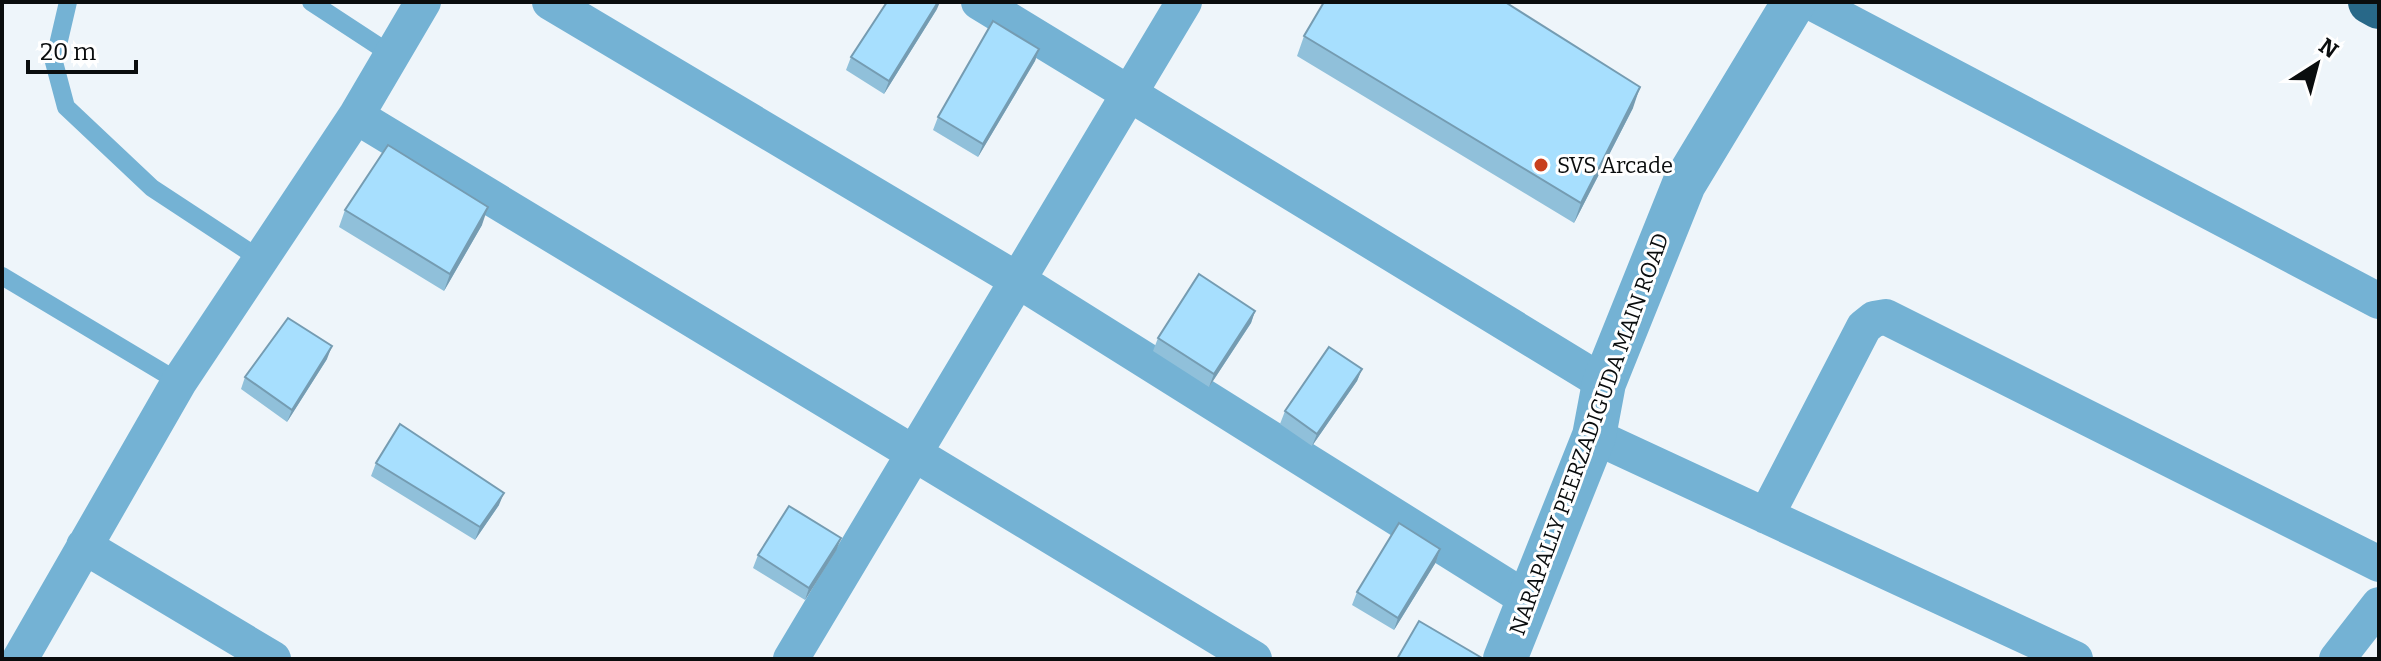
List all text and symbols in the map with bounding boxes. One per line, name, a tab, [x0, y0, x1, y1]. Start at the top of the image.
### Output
scale bar	[28, 24, 136, 74]
north arrow	[2277, 24, 2357, 104]
text: N	[2314, 32, 2343, 64]
text: 20 m	[40, 38, 96, 66]
place label: SVS Arcade	[1557, 152, 1673, 179]
marker: SVS Arcade	[1532, 156, 1550, 174]
street label: NARAPALLY PEERZADIGUDA MAIN ROAD	[1503, 229, 1675, 639]

